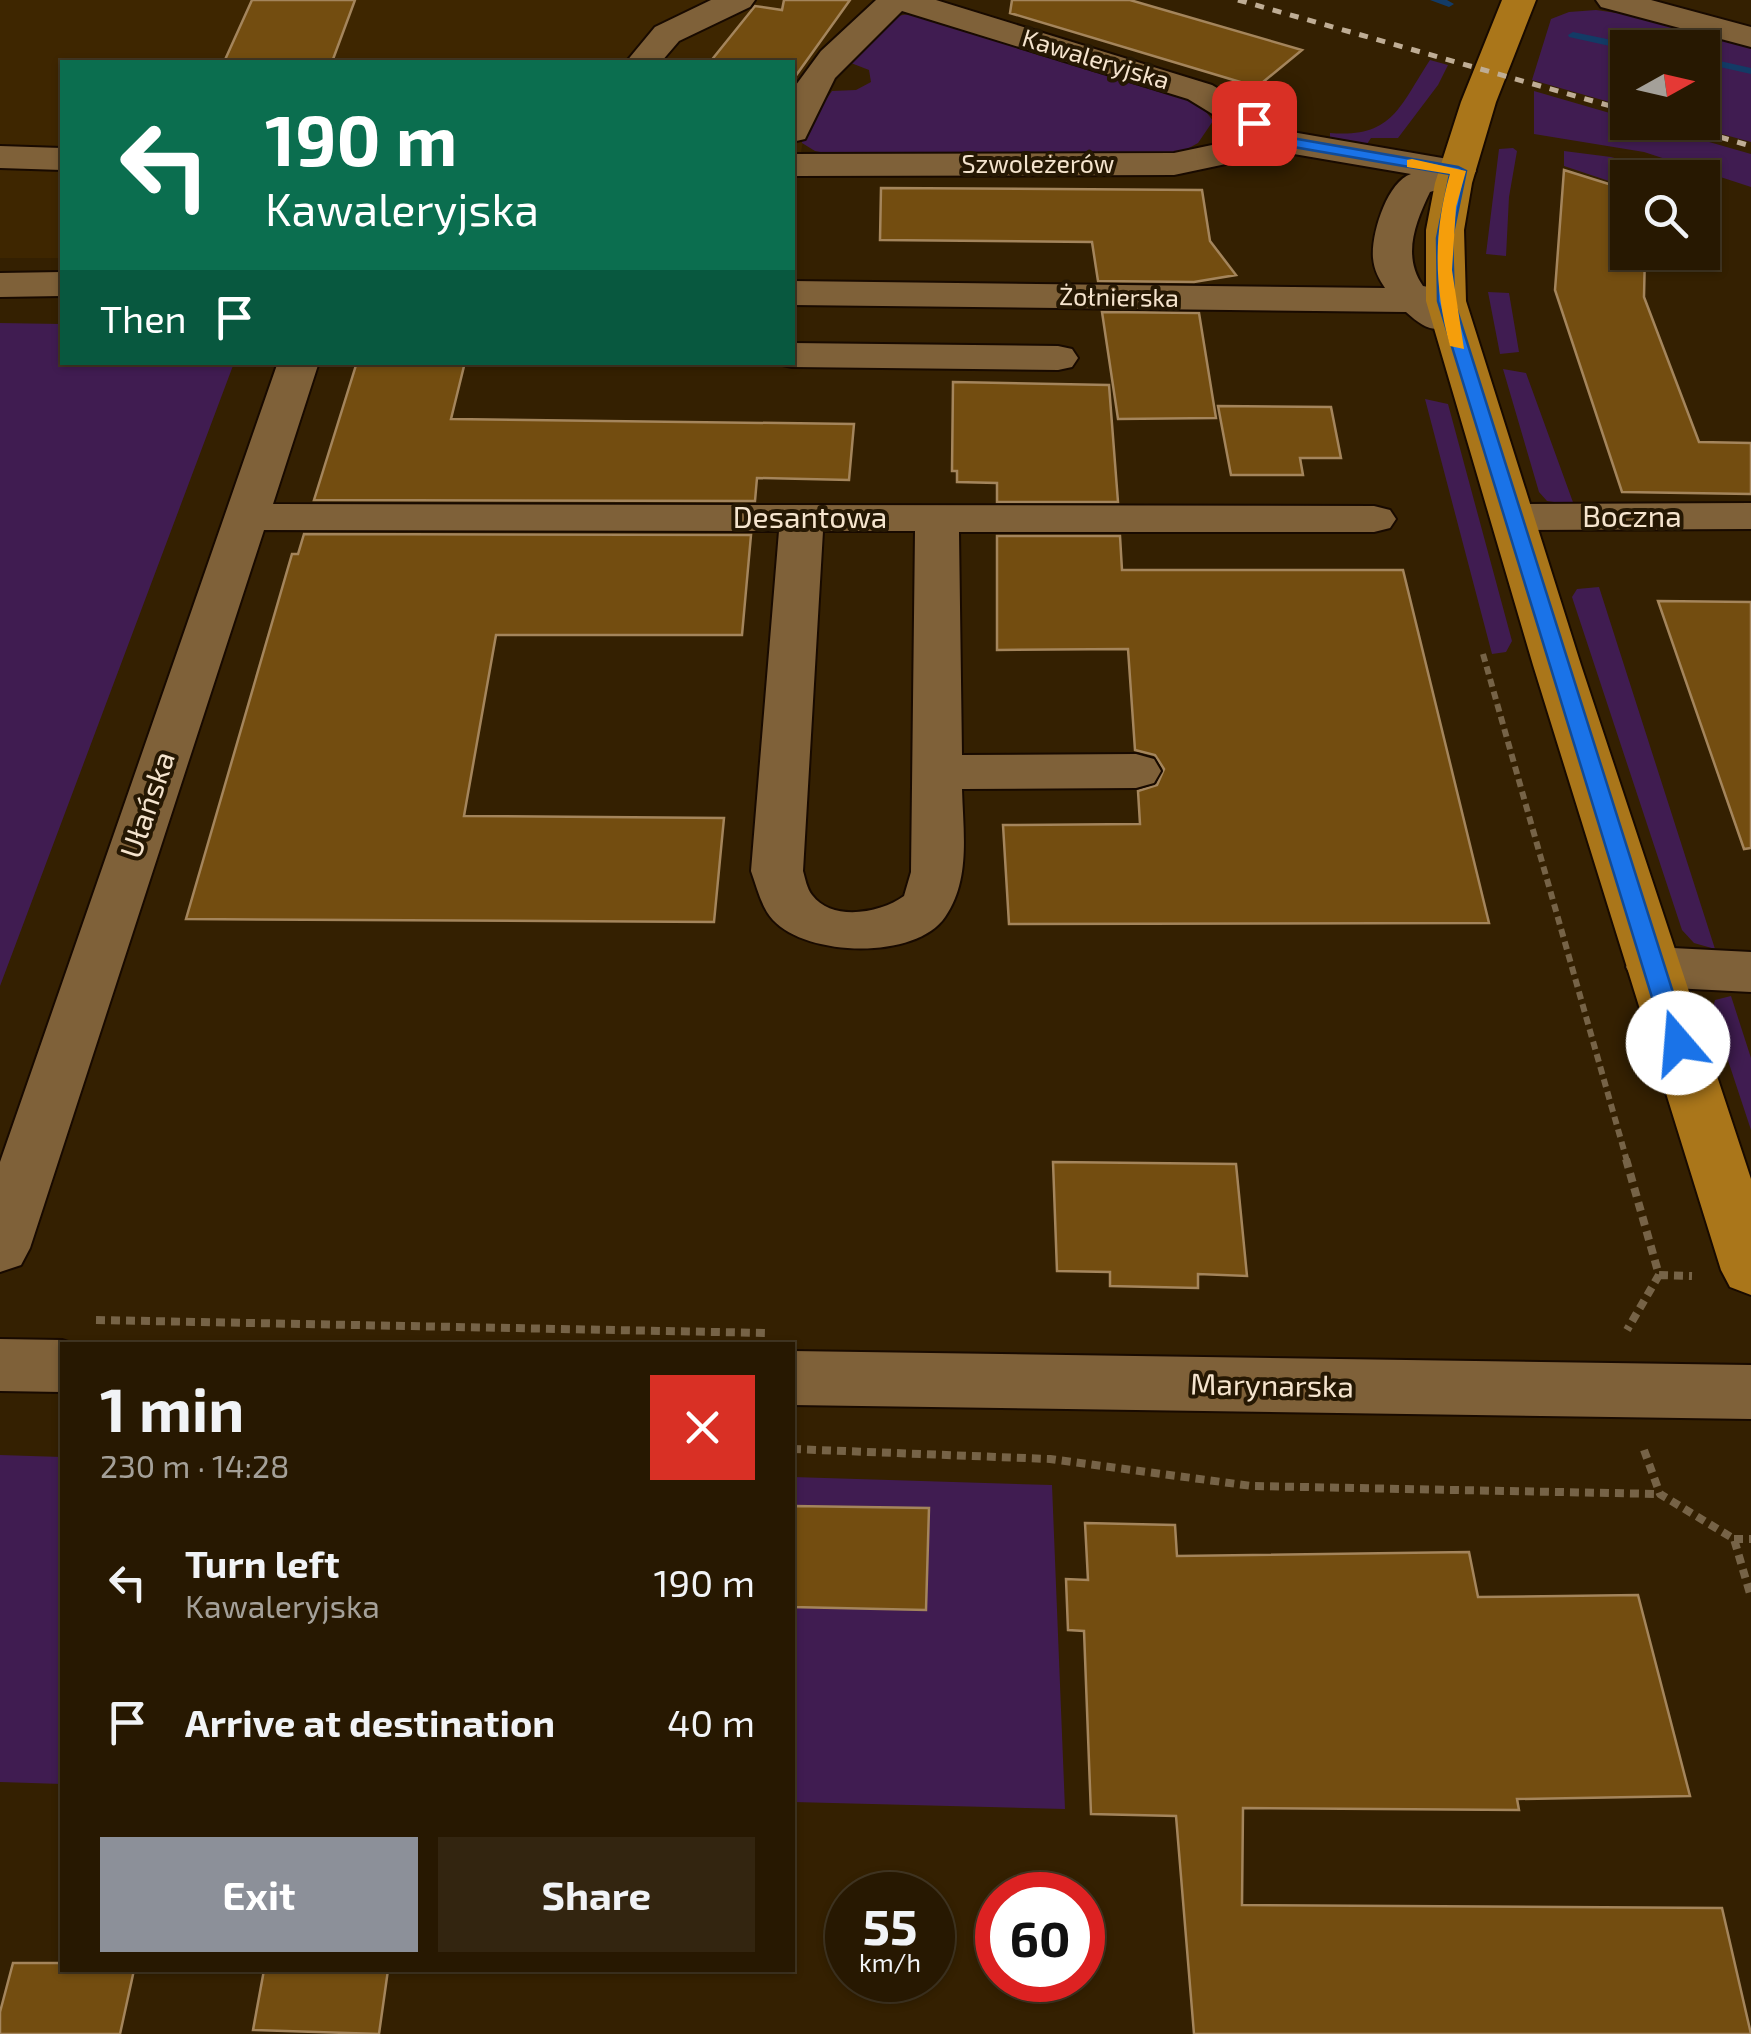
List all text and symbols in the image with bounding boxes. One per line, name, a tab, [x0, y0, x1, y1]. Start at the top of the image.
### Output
street label: Kawaleryjska	[1019, 21, 1173, 95]
north arrow	[1610, 30, 1720, 140]
map controls	[1610, 30, 1720, 270]
pin	[1212, 81, 1297, 166]
text: 190 m	[265, 96, 458, 180]
icon: arrive	[1227, 96, 1282, 151]
icon: left	[100, 100, 230, 230]
street label: Szwoleżerów	[962, 148, 1114, 178]
button: search	[1610, 160, 1720, 270]
text: Kawaleryjska	[265, 181, 539, 235]
street label: Żołnierska	[1059, 280, 1179, 312]
icon: arrive	[207, 290, 262, 345]
text: Then	[100, 295, 187, 341]
street label: Boczna	[1582, 497, 1682, 533]
street label: Desantowa	[733, 498, 887, 534]
street label: Ułańska	[111, 746, 181, 863]
position arrow	[1626, 991, 1730, 1095]
street label: Marynarska	[1190, 1365, 1354, 1403]
text: 1 min	[100, 1372, 244, 1444]
button: close	[650, 1375, 755, 1480]
text: 230 m · 14:28	[100, 1446, 289, 1484]
text: Turn left	[185, 1540, 340, 1586]
icon: left	[100, 1555, 155, 1610]
text: 190 m	[653, 1559, 755, 1605]
text: Kawaleryjska	[185, 1586, 380, 1624]
icon: arrive	[100, 1695, 155, 1750]
text: Arrive at destination	[185, 1699, 555, 1745]
text: 40 m	[667, 1699, 755, 1745]
button: Exit	[100, 1837, 418, 1952]
button: Share	[438, 1837, 755, 1952]
speed limit sign: 60	[975, 1872, 1105, 2002]
text: 55	[862, 1895, 918, 1955]
text: km/h	[859, 1947, 921, 1977]

